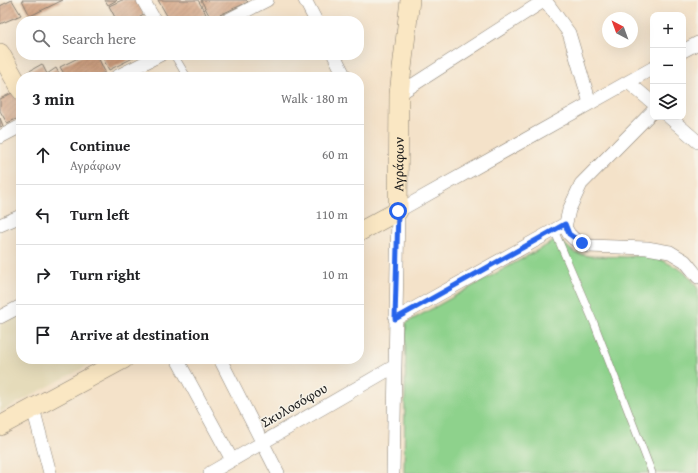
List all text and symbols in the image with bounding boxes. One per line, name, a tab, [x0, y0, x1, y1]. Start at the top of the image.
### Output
north arrow	[602, 12, 638, 48]
map controls	[650, 12, 686, 120]
button: +	[650, 12, 686, 48]
search box	[16, 16, 364, 60]
icon: search	[30, 27, 52, 49]
text: Search here	[62, 28, 136, 49]
button: −	[650, 48, 686, 84]
button: layers	[650, 84, 686, 120]
text: 3 min	[32, 86, 74, 111]
text: Walk · 180 m	[281, 89, 348, 108]
text: Continue	[70, 135, 131, 156]
street label: Αγράφων	[388, 137, 409, 192]
icon: ahead	[32, 144, 54, 166]
text: 60 m	[322, 145, 348, 164]
text: Αγράφων	[70, 156, 121, 175]
route start	[389, 202, 407, 220]
icon: left	[32, 204, 54, 226]
text: Turn left	[70, 204, 129, 225]
text: 110 m	[316, 205, 348, 224]
route end	[573, 234, 591, 252]
icon: right	[32, 264, 54, 286]
text: Turn right	[70, 264, 141, 285]
text: 10 m	[322, 265, 348, 284]
icon: arrive	[32, 324, 54, 346]
text: Arrive at destination	[70, 324, 209, 345]
street label: Σκυλοσόφου	[257, 378, 331, 432]

